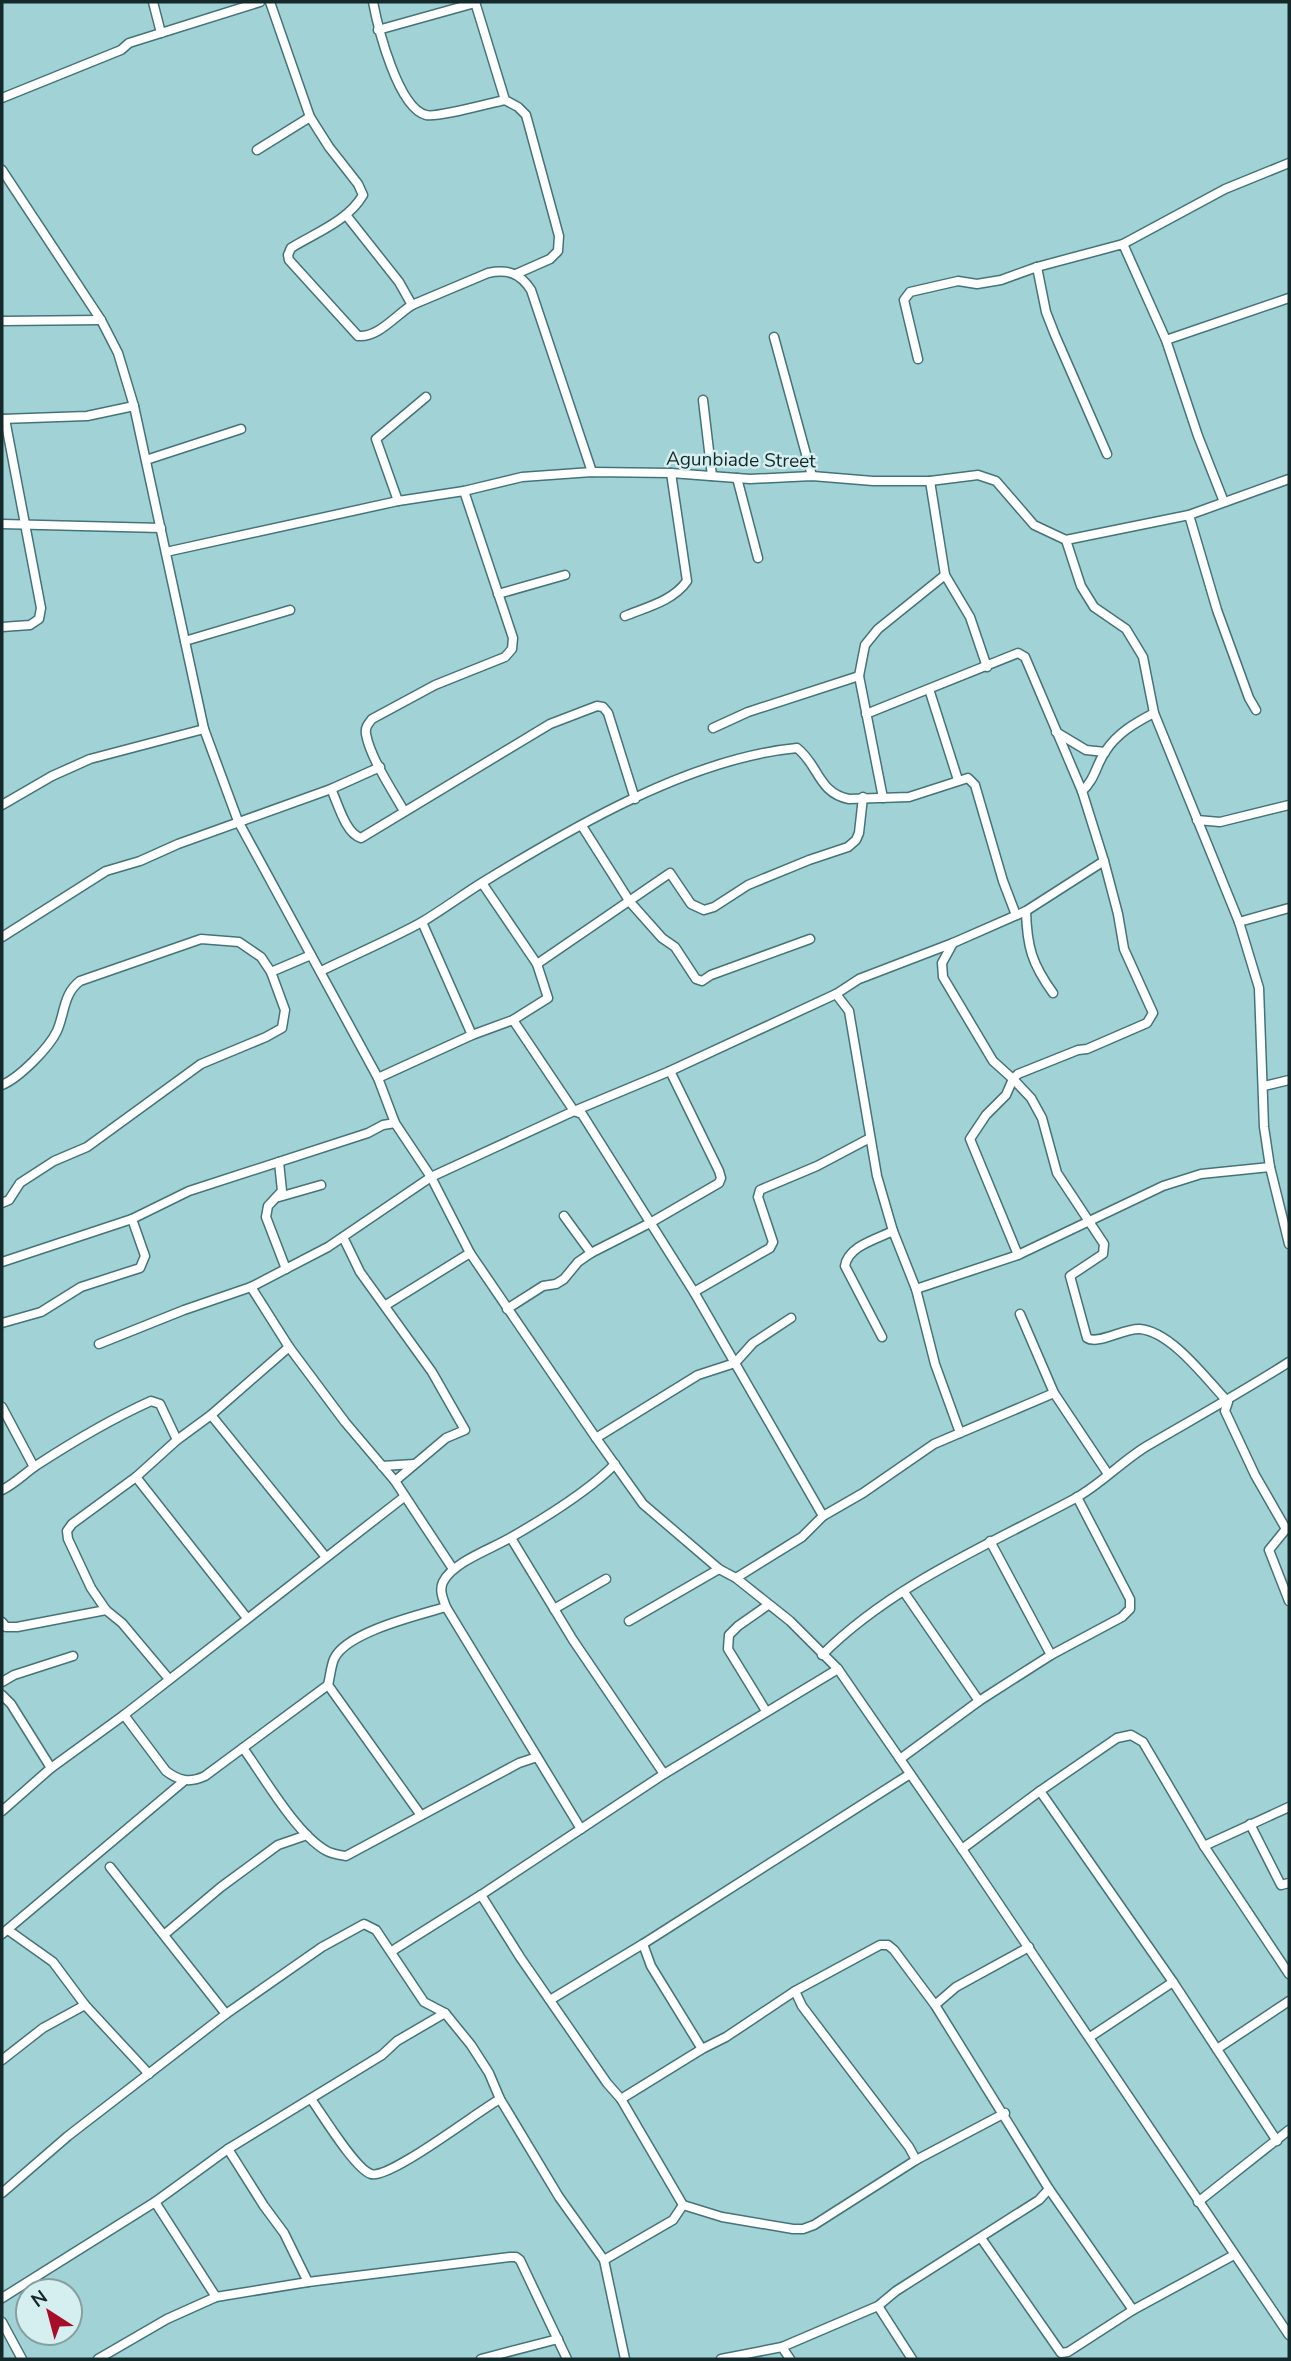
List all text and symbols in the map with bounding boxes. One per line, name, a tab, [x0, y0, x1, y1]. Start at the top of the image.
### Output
street label: Agunbiade Street	[666, 446, 816, 474]
north arrow	[14, 2277, 84, 2347]
text: N	[26, 2284, 53, 2314]

